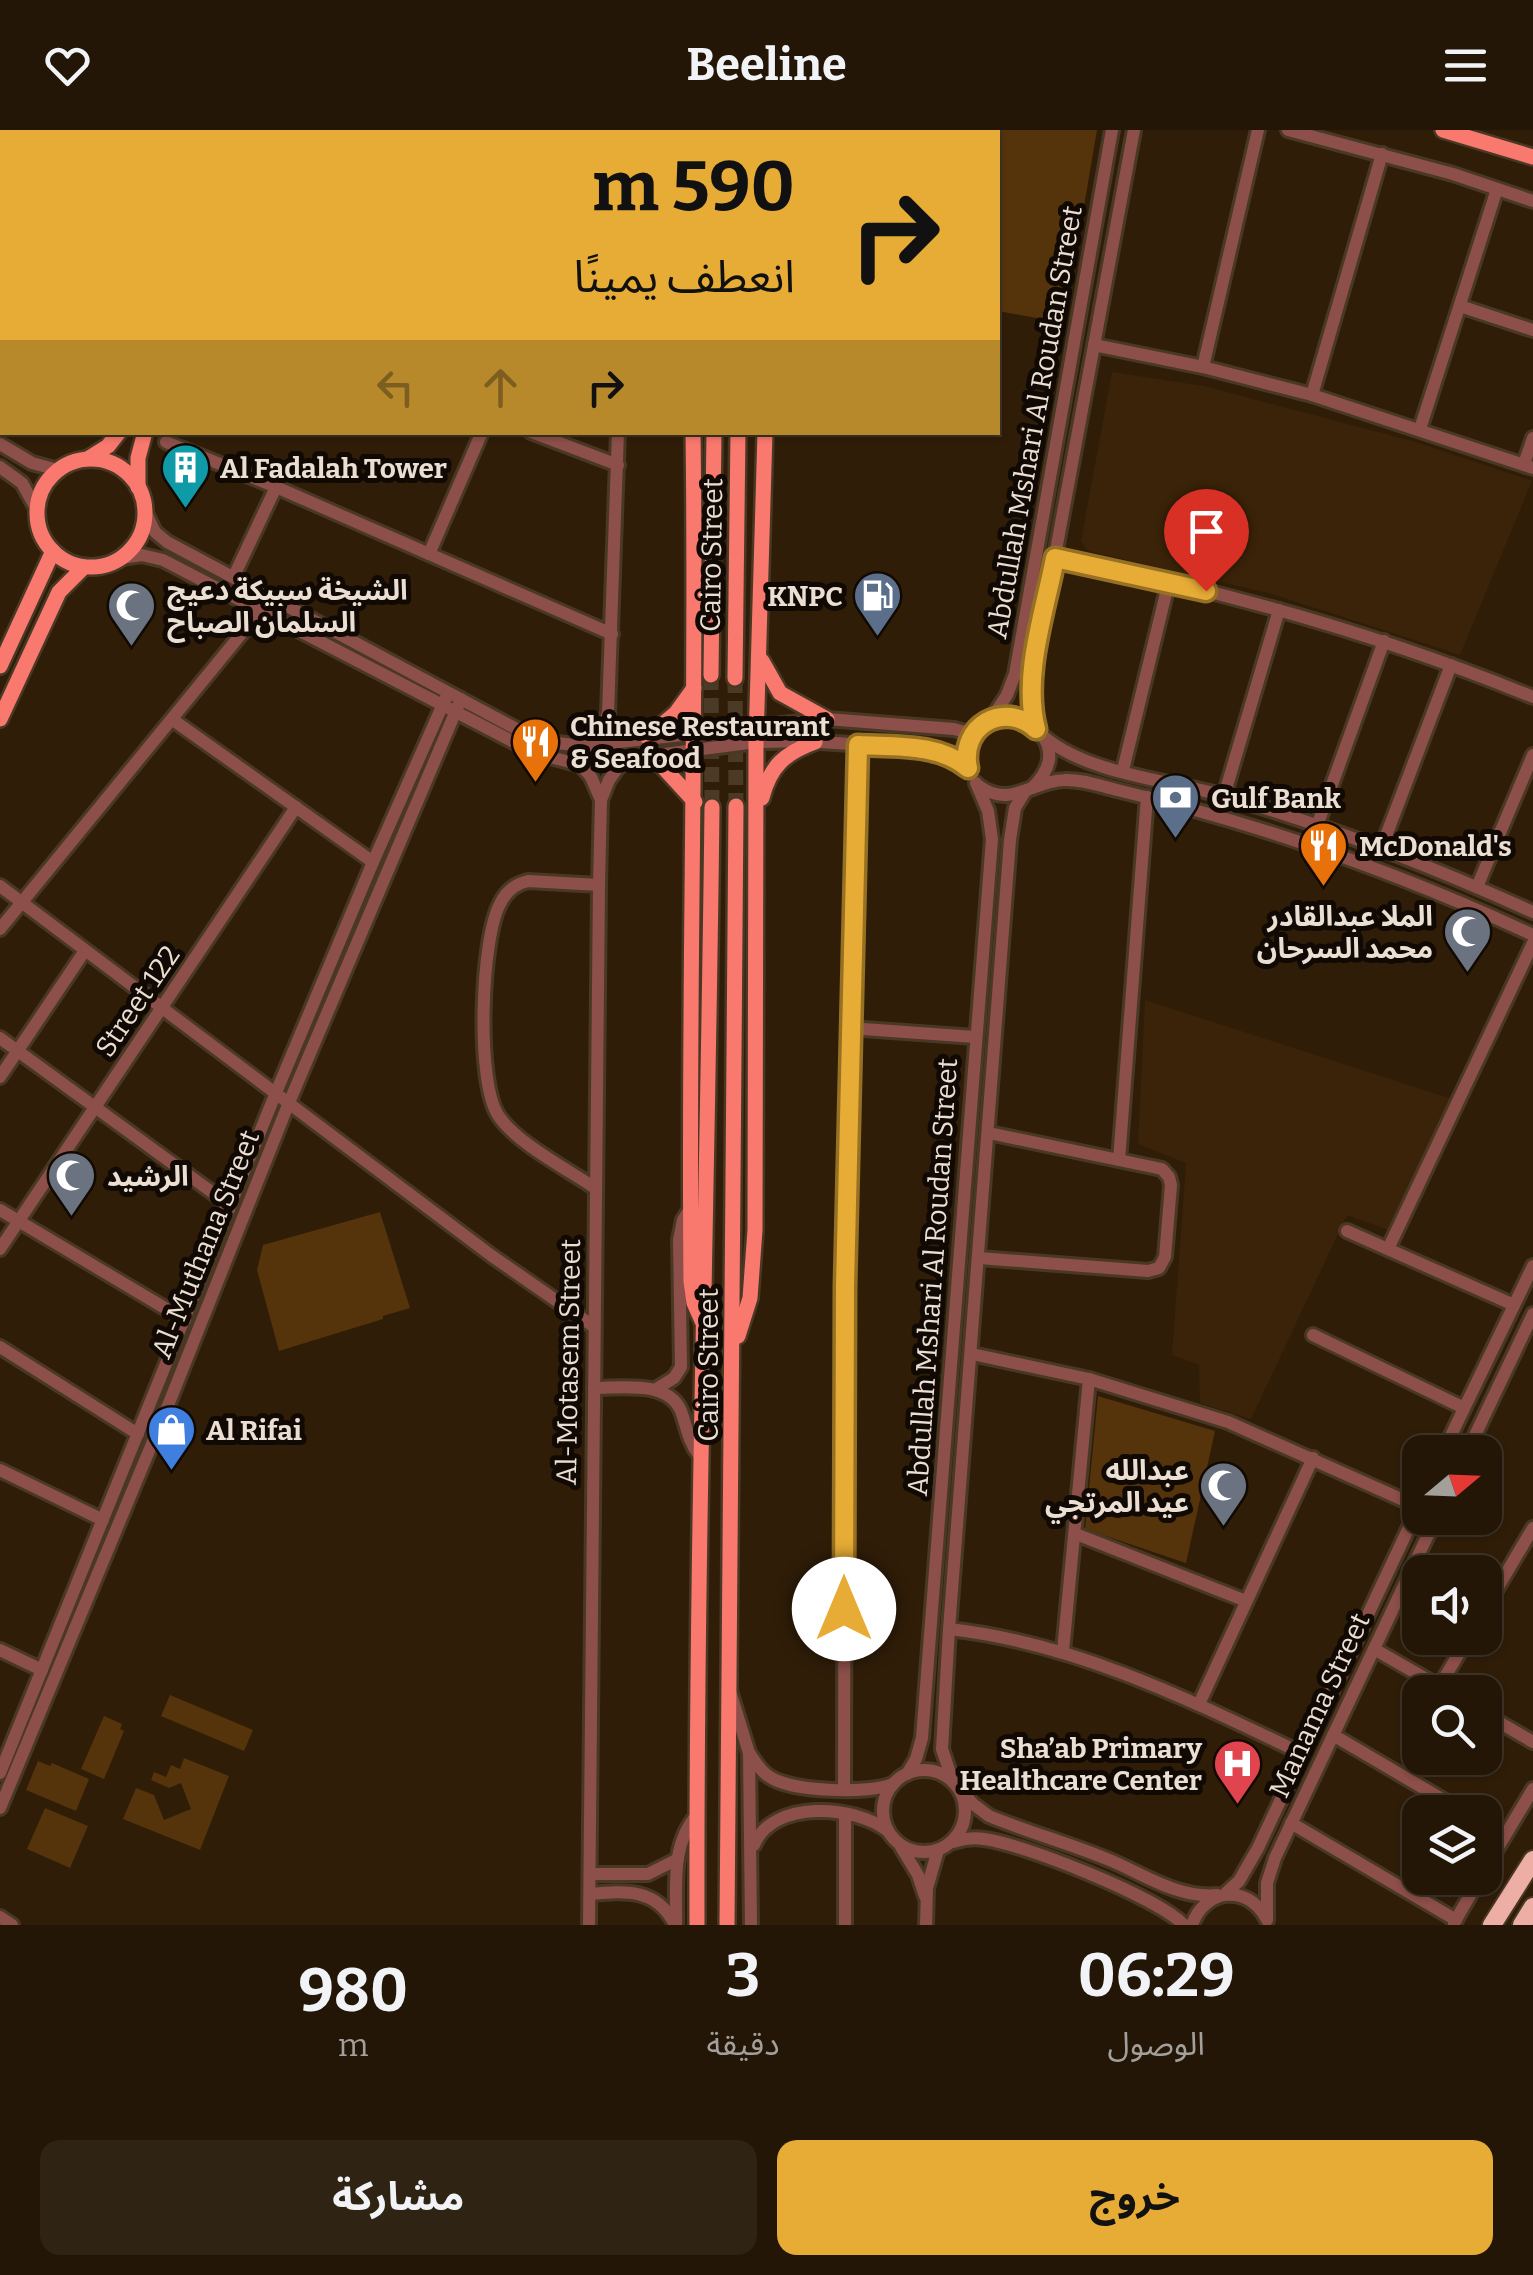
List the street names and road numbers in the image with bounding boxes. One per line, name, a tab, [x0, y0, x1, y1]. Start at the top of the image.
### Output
street label: Abdullah Mshari Al Roudan Street	[980, 203, 1089, 641]
street label: Cairo Street	[694, 478, 729, 632]
street label: Street 122	[88, 940, 186, 1063]
street label: Abdullah Mshari Al Roudan Street	[901, 1057, 964, 1497]
street label: Al-Muthana Street	[145, 1125, 266, 1363]
street label: Al-Motasem Street	[550, 1239, 587, 1485]
street label: Cairo Street	[692, 1288, 725, 1442]
street label: Manama Street	[1262, 1608, 1377, 1803]

